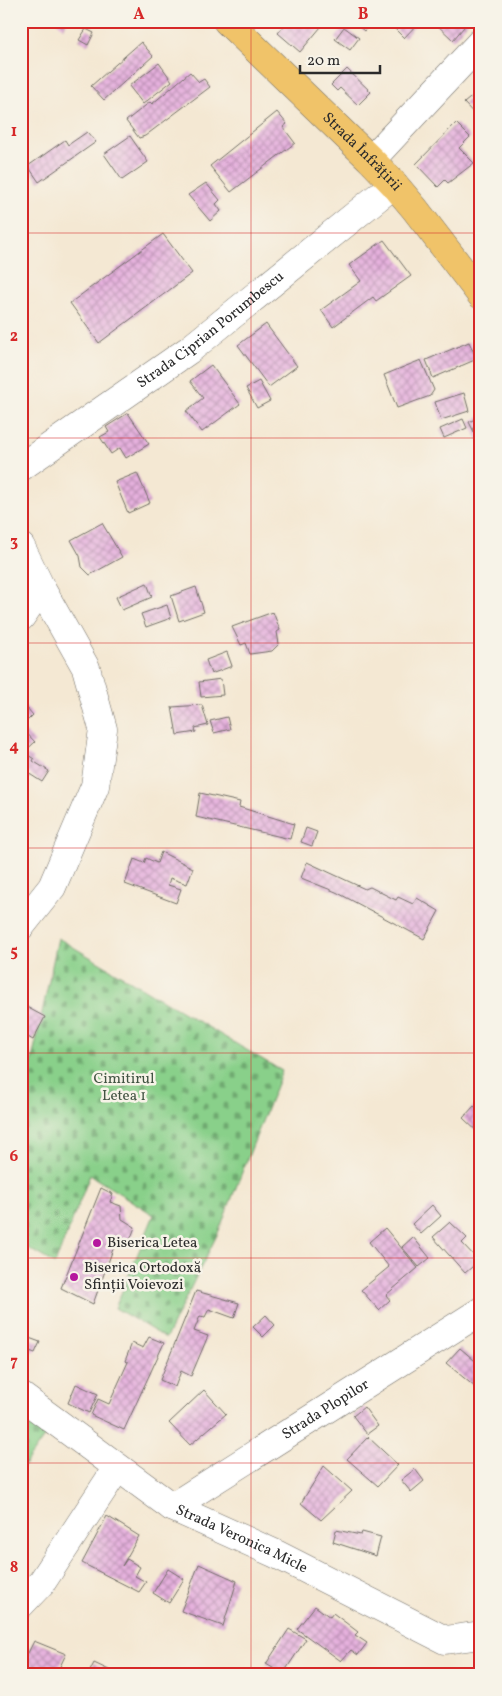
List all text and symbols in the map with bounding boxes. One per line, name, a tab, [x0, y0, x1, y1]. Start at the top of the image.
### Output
text: A	[133, 4, 145, 26]
text: B	[358, 4, 369, 26]
scale bar	[300, 42, 380, 74]
text: 20 m	[307, 51, 340, 72]
street label: Strada Înfrățirii	[317, 108, 406, 196]
text: 1	[11, 121, 17, 143]
street label: Strada Ciprian Porumbescu	[133, 266, 289, 394]
text: 2	[10, 326, 18, 348]
text: 3	[10, 531, 18, 553]
text: 4	[9, 736, 19, 758]
text: 5	[10, 941, 18, 963]
park label: Cimitirul Letea 1	[93, 1069, 155, 1107]
text: 6	[10, 1146, 19, 1168]
place label: Biserica Letea	[107, 1233, 198, 1254]
marker: Biserica Letea	[91, 1237, 103, 1249]
place label: Biserica Ortodoxă Sfinții Voievozi	[84, 1258, 201, 1296]
marker: Biserica Ortodoxă Sfinții Voievozi	[68, 1271, 80, 1283]
text: 7	[10, 1351, 18, 1373]
street label: Strada Plopilor	[278, 1374, 373, 1445]
street label: Strada Veronica Micle	[172, 1499, 311, 1579]
text: 8	[10, 1557, 18, 1579]

